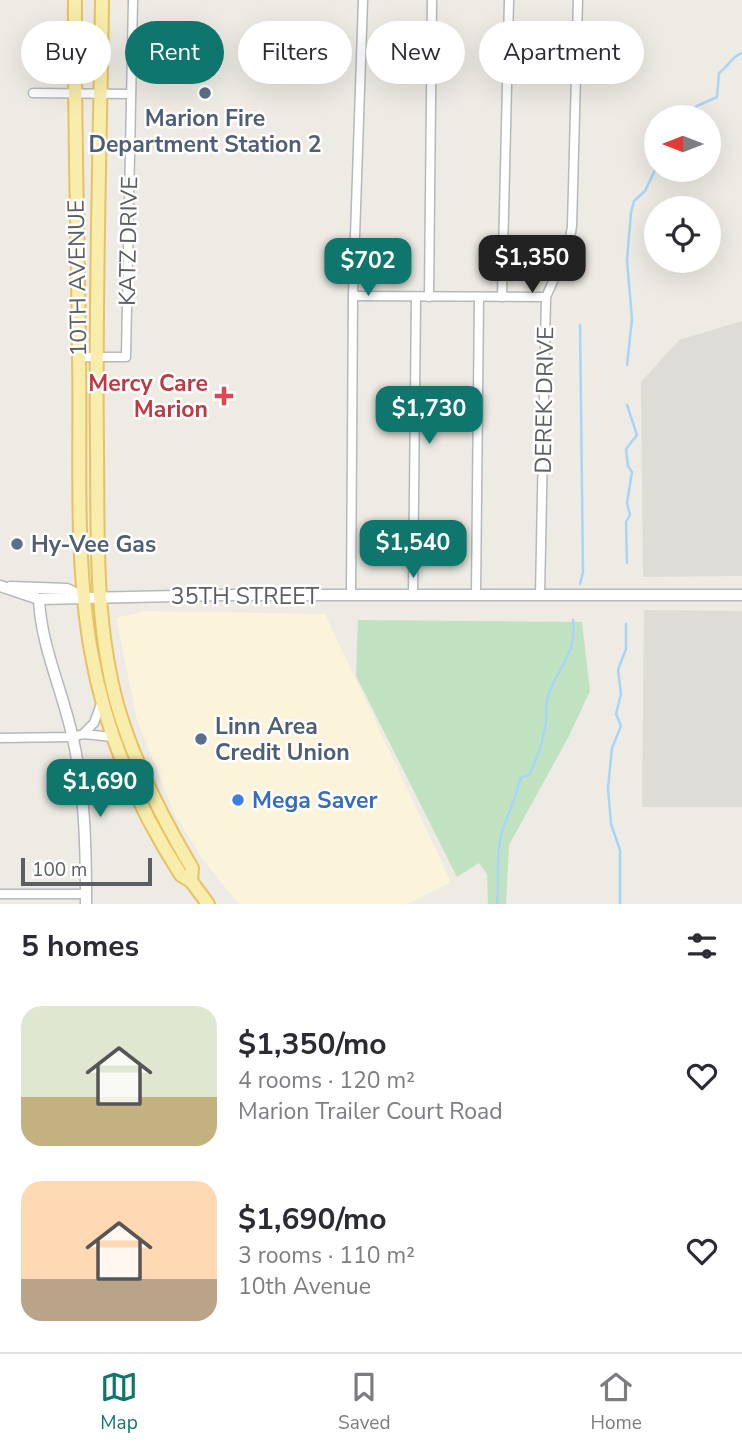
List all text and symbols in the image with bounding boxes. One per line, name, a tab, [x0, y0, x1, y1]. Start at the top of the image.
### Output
chip: Buy	[21, 21, 111, 84]
chip: Rent	[125, 21, 224, 84]
chip: Filters	[238, 21, 352, 84]
chip: New	[366, 21, 465, 84]
chip: Apartment	[479, 21, 644, 84]
marker: Marion Fire Department Station 2	[197, 85, 213, 101]
place label: Marion Fire Department Station 2	[88, 103, 322, 160]
north arrow	[644, 105, 721, 182]
map controls	[644, 105, 721, 273]
street label: KATZ DRIVE	[112, 176, 145, 306]
button: locate	[644, 196, 721, 273]
street label: 10TH AVENUE	[61, 199, 94, 357]
pin: $1,350	[475, 236, 589, 295]
pin: $702	[327, 238, 409, 298]
text: $1,350	[495, 242, 569, 273]
text: $702	[340, 245, 396, 276]
street label: DEREK DRIVE	[528, 326, 561, 474]
place label: Mercy Care Marion	[88, 368, 208, 425]
marker: Mercy Care Marion	[214, 386, 234, 406]
pin: $1,730	[372, 386, 486, 446]
text: $1,730	[392, 393, 466, 424]
pin: $1,540	[356, 520, 470, 580]
text: $1,540	[376, 527, 450, 558]
place label: Hy-Vee Gas	[31, 529, 156, 560]
marker: Hy-Vee Gas	[9, 536, 25, 552]
street label: 35TH STREET	[171, 581, 319, 612]
place label: Linn Area Credit Union	[215, 711, 350, 768]
marker: Linn Area Credit Union	[193, 731, 209, 747]
pin: $1,690	[43, 760, 157, 819]
text: $1,690	[63, 766, 137, 797]
place label: Mega Saver	[252, 785, 377, 816]
marker: Mega Saver	[230, 792, 246, 808]
scale bar	[21, 855, 152, 887]
text: 100 m	[32, 857, 87, 883]
text: 5 homes	[21, 926, 139, 967]
icon: filters	[683, 927, 721, 965]
text: $1,350/mo	[238, 1024, 387, 1065]
icon: home	[77, 1034, 161, 1118]
icon: heart	[683, 1057, 721, 1095]
text: 4 rooms · 120 m²	[238, 1065, 415, 1096]
text: Marion Trailer Court Road	[238, 1096, 503, 1127]
text: $1,690/mo	[238, 1199, 387, 1240]
icon: home	[77, 1209, 161, 1293]
icon: heart	[683, 1232, 721, 1270]
text: 3 rooms · 110 m²	[238, 1240, 415, 1271]
text: 10th Avenue	[238, 1271, 371, 1302]
tab: Map	[100, 1368, 138, 1436]
tab: Saved	[338, 1368, 391, 1436]
tab: Home	[591, 1368, 642, 1436]

